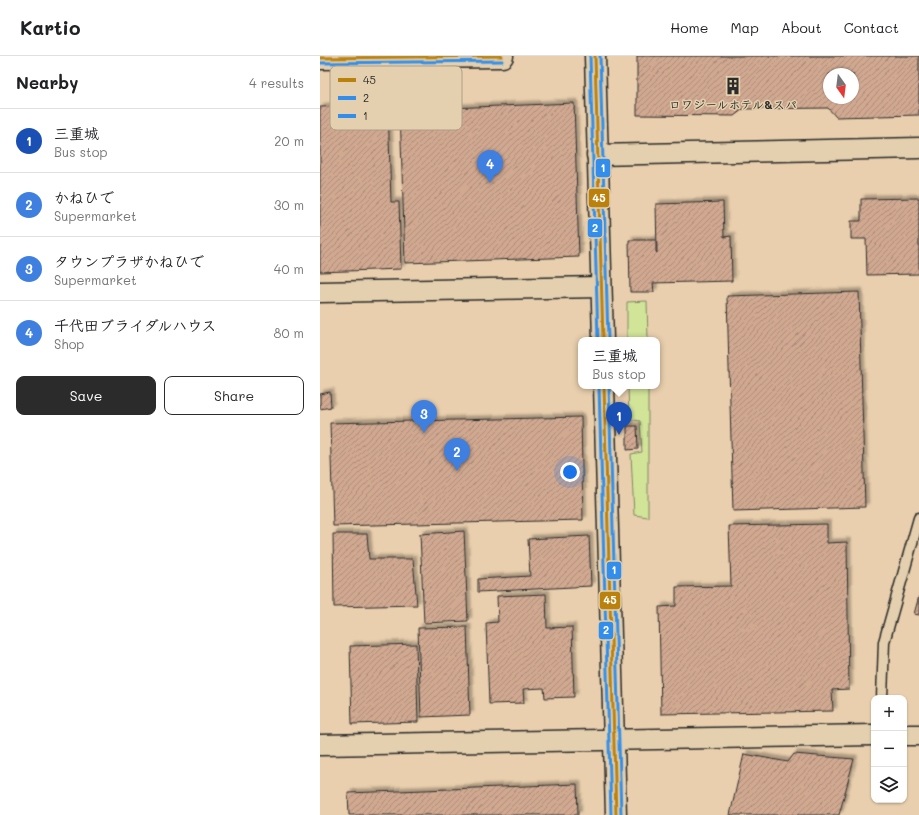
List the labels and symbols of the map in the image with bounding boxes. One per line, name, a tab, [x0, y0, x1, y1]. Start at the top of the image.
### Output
legend	[330, 66, 462, 130]
north arrow	[823, 68, 859, 104]
text: 45	[363, 72, 376, 87]
building icon: ロワジールホテル&スパ	[723, 76, 743, 96]
text: 2	[363, 90, 369, 105]
place label: ロワジールホテル&スパ	[669, 96, 797, 112]
text: 1	[363, 108, 368, 123]
pin: 4	[477, 150, 503, 183]
line badge: 1	[595, 158, 611, 178]
text: 1	[601, 160, 605, 175]
line badge: 45	[588, 188, 610, 208]
text: 45	[592, 190, 606, 205]
line badge: 2	[587, 218, 603, 238]
text: 2	[592, 220, 598, 235]
pin: 3	[411, 400, 437, 433]
pin: 1	[606, 402, 632, 435]
pin: 2	[444, 438, 470, 471]
your location	[560, 462, 580, 482]
line badge: 1	[606, 561, 622, 580]
text: 1	[612, 562, 616, 577]
line badge: 45	[599, 591, 621, 610]
text: 45	[603, 592, 617, 607]
line badge: 2	[598, 621, 614, 640]
text: 2	[603, 622, 609, 637]

